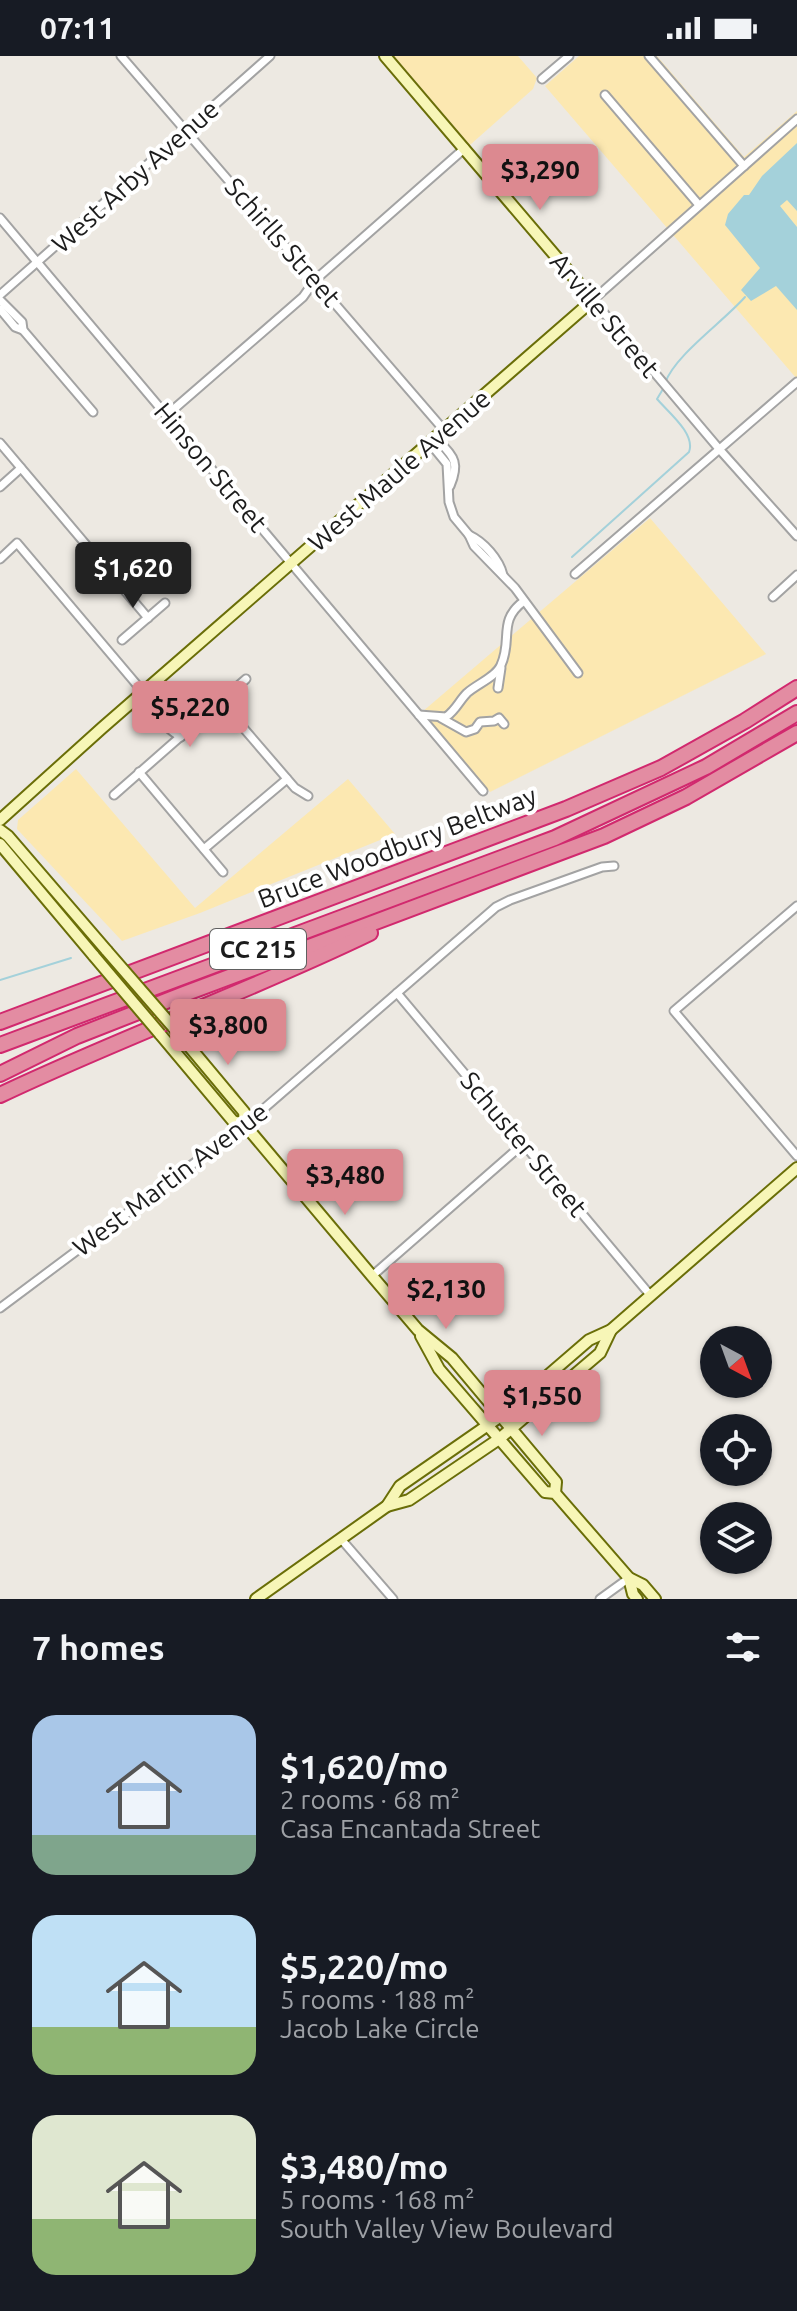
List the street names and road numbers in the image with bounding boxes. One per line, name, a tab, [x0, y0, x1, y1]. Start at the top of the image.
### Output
street label: West Arby Avenue	[46, 94, 224, 258]
street label: Schirlls Street	[220, 172, 346, 312]
street label: Arville Street	[545, 247, 665, 383]
street label: West Maule Avenue	[302, 383, 496, 557]
street label: Hinson Street	[149, 397, 273, 537]
street label: Bruce Woodbury Beltway	[254, 780, 540, 914]
road number: CC 215	[210, 929, 306, 969]
street label: Schuster Street	[455, 1066, 593, 1222]
street label: West Martin Avenue	[67, 1096, 273, 1262]

